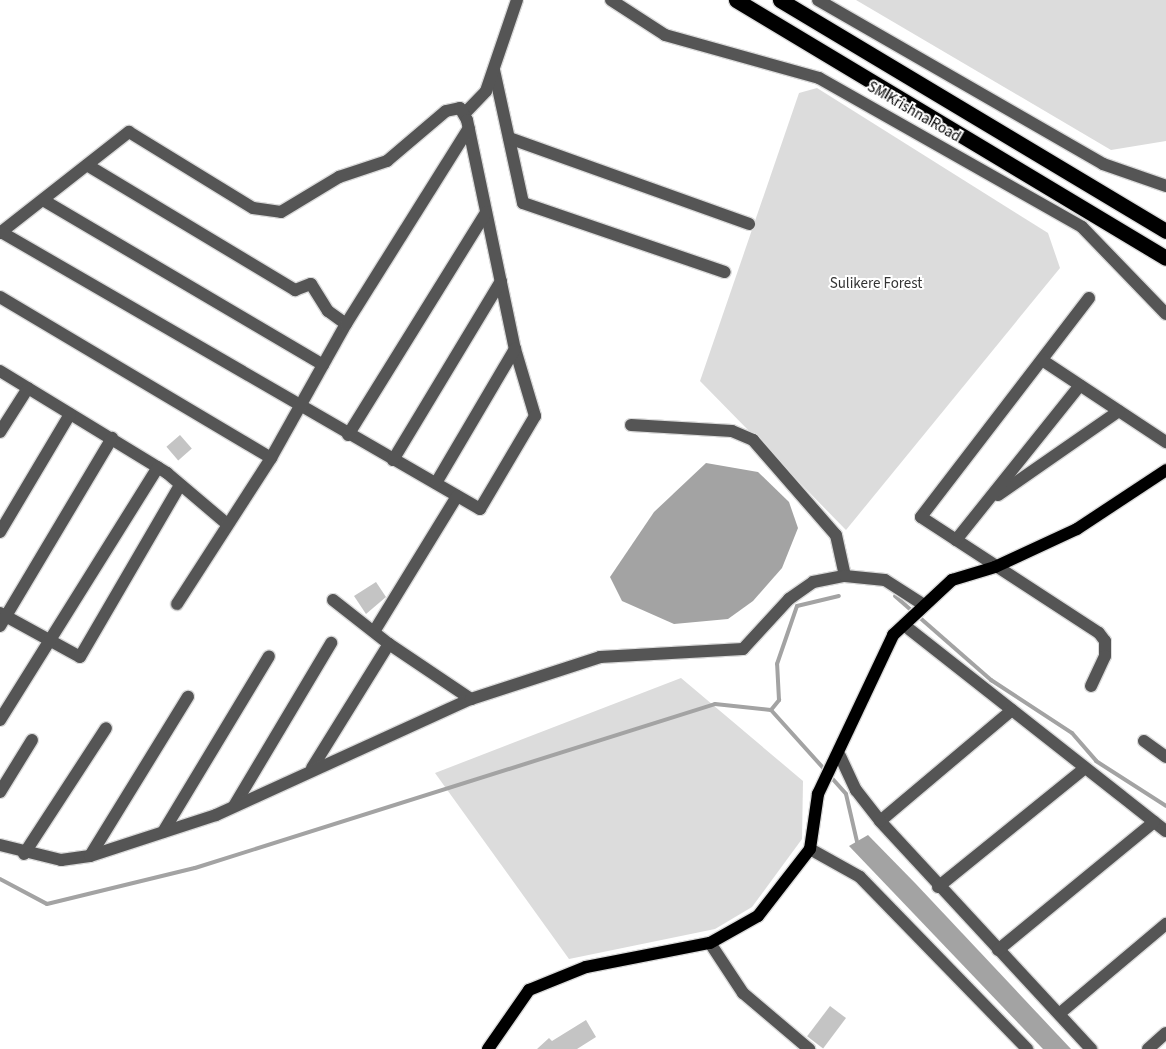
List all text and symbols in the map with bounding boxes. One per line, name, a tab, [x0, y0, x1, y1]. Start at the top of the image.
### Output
street label: SM Krishna Road	[864, 78, 964, 146]
park label: Sulikere Forest	[830, 275, 922, 293]

